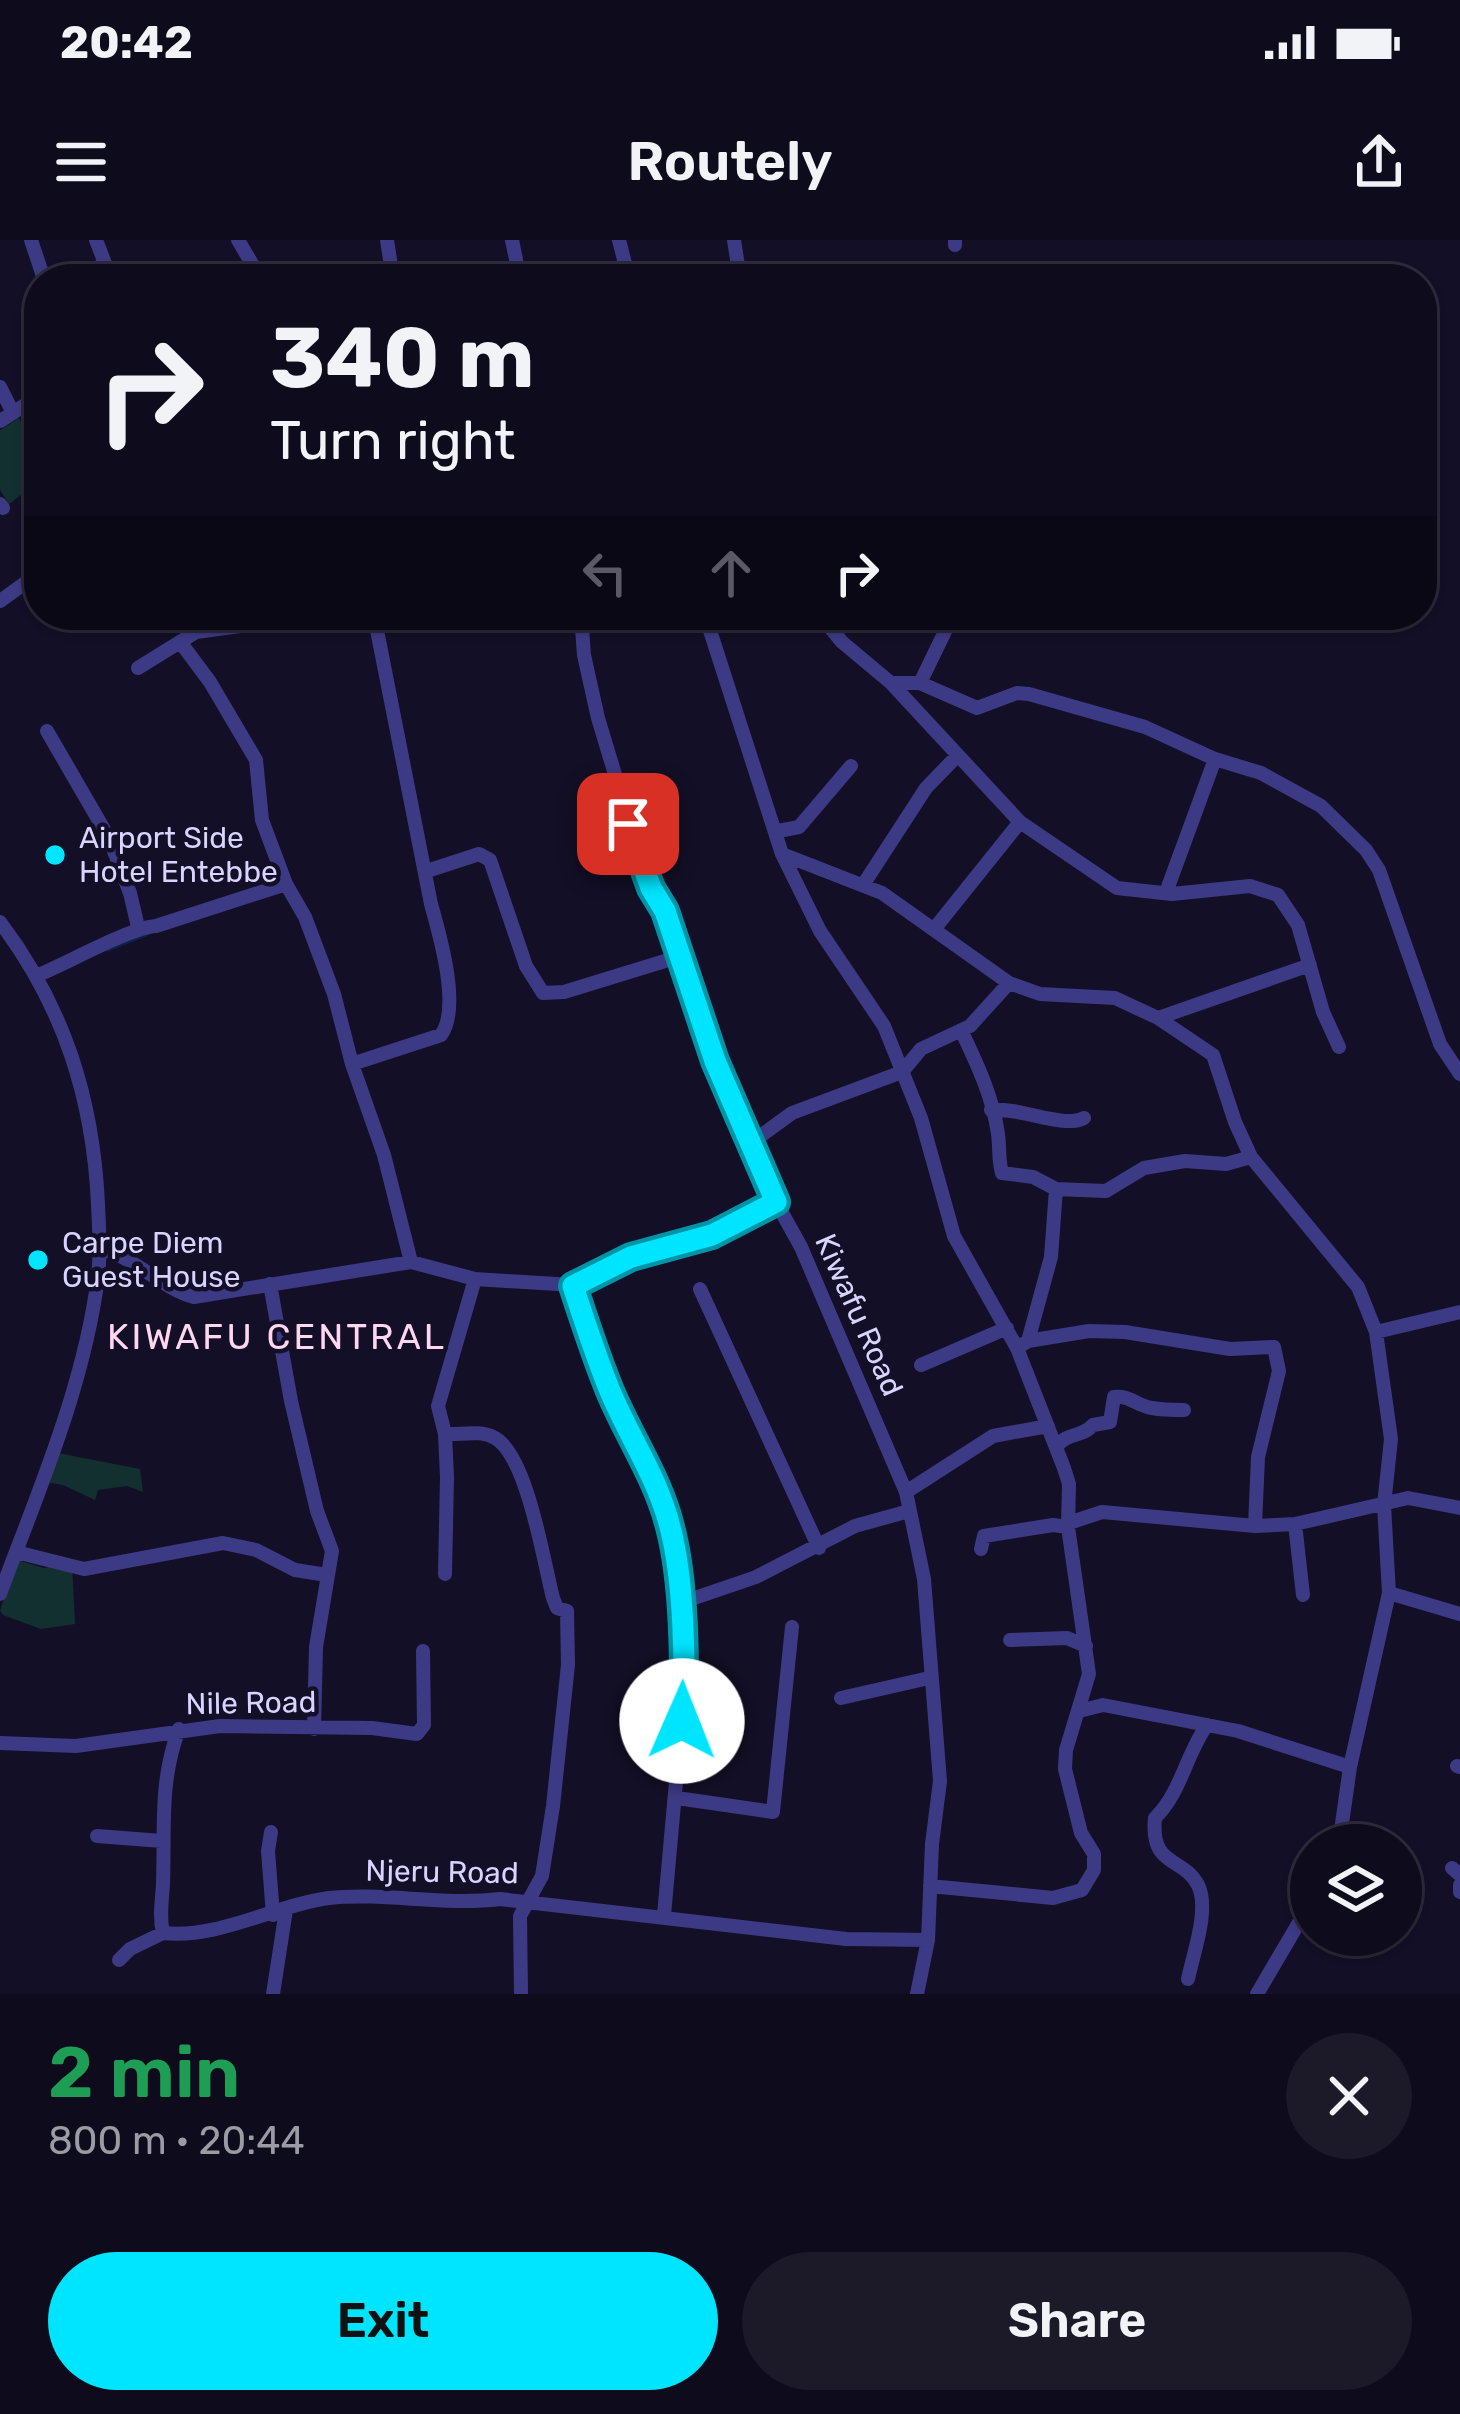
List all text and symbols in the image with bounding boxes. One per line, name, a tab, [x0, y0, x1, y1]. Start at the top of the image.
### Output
text: 20:42	[60, 16, 193, 69]
icon: menu	[48, 129, 114, 195]
icon: share	[1346, 129, 1412, 195]
text: Routely	[627, 130, 833, 194]
text: 340 m	[270, 308, 535, 408]
icon: right	[72, 312, 228, 468]
text: Turn right	[270, 409, 515, 473]
icon: left	[572, 540, 638, 606]
icon: ahead	[698, 540, 764, 606]
icon: right	[824, 540, 890, 606]
pin	[577, 773, 679, 875]
icon: arrive	[595, 791, 661, 857]
place label: Airport Side Hotel Entebbe	[79, 820, 278, 890]
marker: Airport Side Hotel Entebbe	[42, 842, 68, 868]
place label: Carpe Diem Guest House	[62, 1225, 240, 1295]
street label: Kiwafu Road	[807, 1228, 911, 1402]
marker: Carpe Diem Guest House	[25, 1247, 51, 1273]
district label: KIWAFU CENTRAL	[107, 1315, 447, 1358]
position arrow	[619, 1658, 745, 1784]
street label: Nile Road	[185, 1684, 317, 1722]
map controls	[1290, 1824, 1422, 1956]
button: layers	[1290, 1824, 1422, 1956]
street label: Njeru Road	[365, 1853, 519, 1891]
text: 2 min	[48, 2030, 240, 2115]
button: close	[1286, 2033, 1412, 2159]
text: 800 m · 20:44	[48, 2118, 305, 2164]
button: Exit	[48, 2252, 718, 2390]
button: Share	[742, 2252, 1412, 2390]

